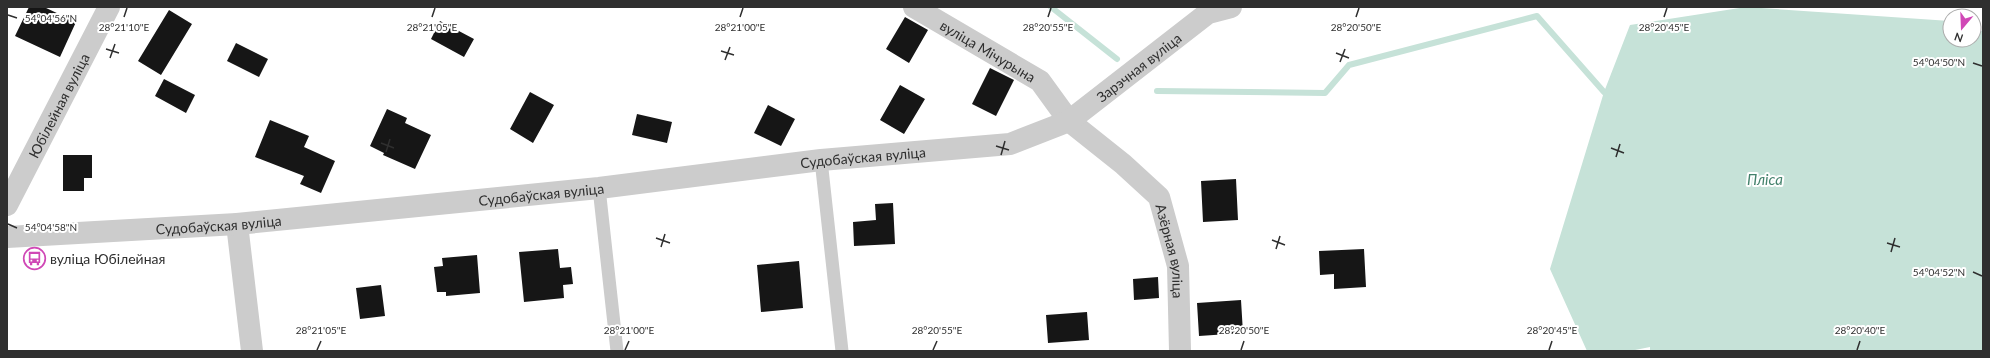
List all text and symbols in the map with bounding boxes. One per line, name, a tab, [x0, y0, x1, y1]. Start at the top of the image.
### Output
north arrow	[1942, 8, 1982, 48]
text: 54°04'56"N	[25, 12, 77, 24]
street label: вуліца Мічурына	[938, 16, 1039, 85]
text: 28°21'10"E	[99, 21, 149, 33]
text: 28°21'05"E	[407, 21, 457, 33]
text: 28°21'00"E	[715, 21, 765, 33]
text: 28°20'55"E	[1023, 21, 1073, 33]
text: 28°20'50"E	[1331, 21, 1381, 33]
text: 28°20'45"E	[1639, 21, 1689, 33]
street label: Зарэчная вуліца	[1093, 29, 1184, 105]
text: N	[1952, 30, 1965, 45]
street label: Юбілейная вуліца	[24, 50, 92, 161]
text: 54°04'50"N	[1913, 56, 1965, 68]
street label: Судобаўская вуліца	[799, 143, 926, 171]
water label: Пліса	[1747, 170, 1783, 188]
street label: Судобаўская вуліца	[478, 179, 605, 208]
street label: Азёрная вуліца	[1153, 202, 1187, 299]
street label: Судобаўская вуліца	[155, 211, 282, 237]
text: 54°04'58"N	[25, 221, 77, 233]
bus stop icon: вуліца Юбілейная	[22, 245, 48, 271]
place label: вуліца Юбілейная	[50, 250, 165, 267]
text: 54°04'52"N	[1913, 266, 1965, 278]
text: 28°21'05"E	[296, 324, 346, 336]
text: 28°21'00"E	[604, 324, 654, 336]
text: 28°20'55"E	[912, 324, 962, 336]
text: 28°20'50"E	[1219, 324, 1269, 336]
text: 28°20'45"E	[1527, 324, 1577, 336]
text: 28°20'40"E	[1835, 324, 1885, 336]

